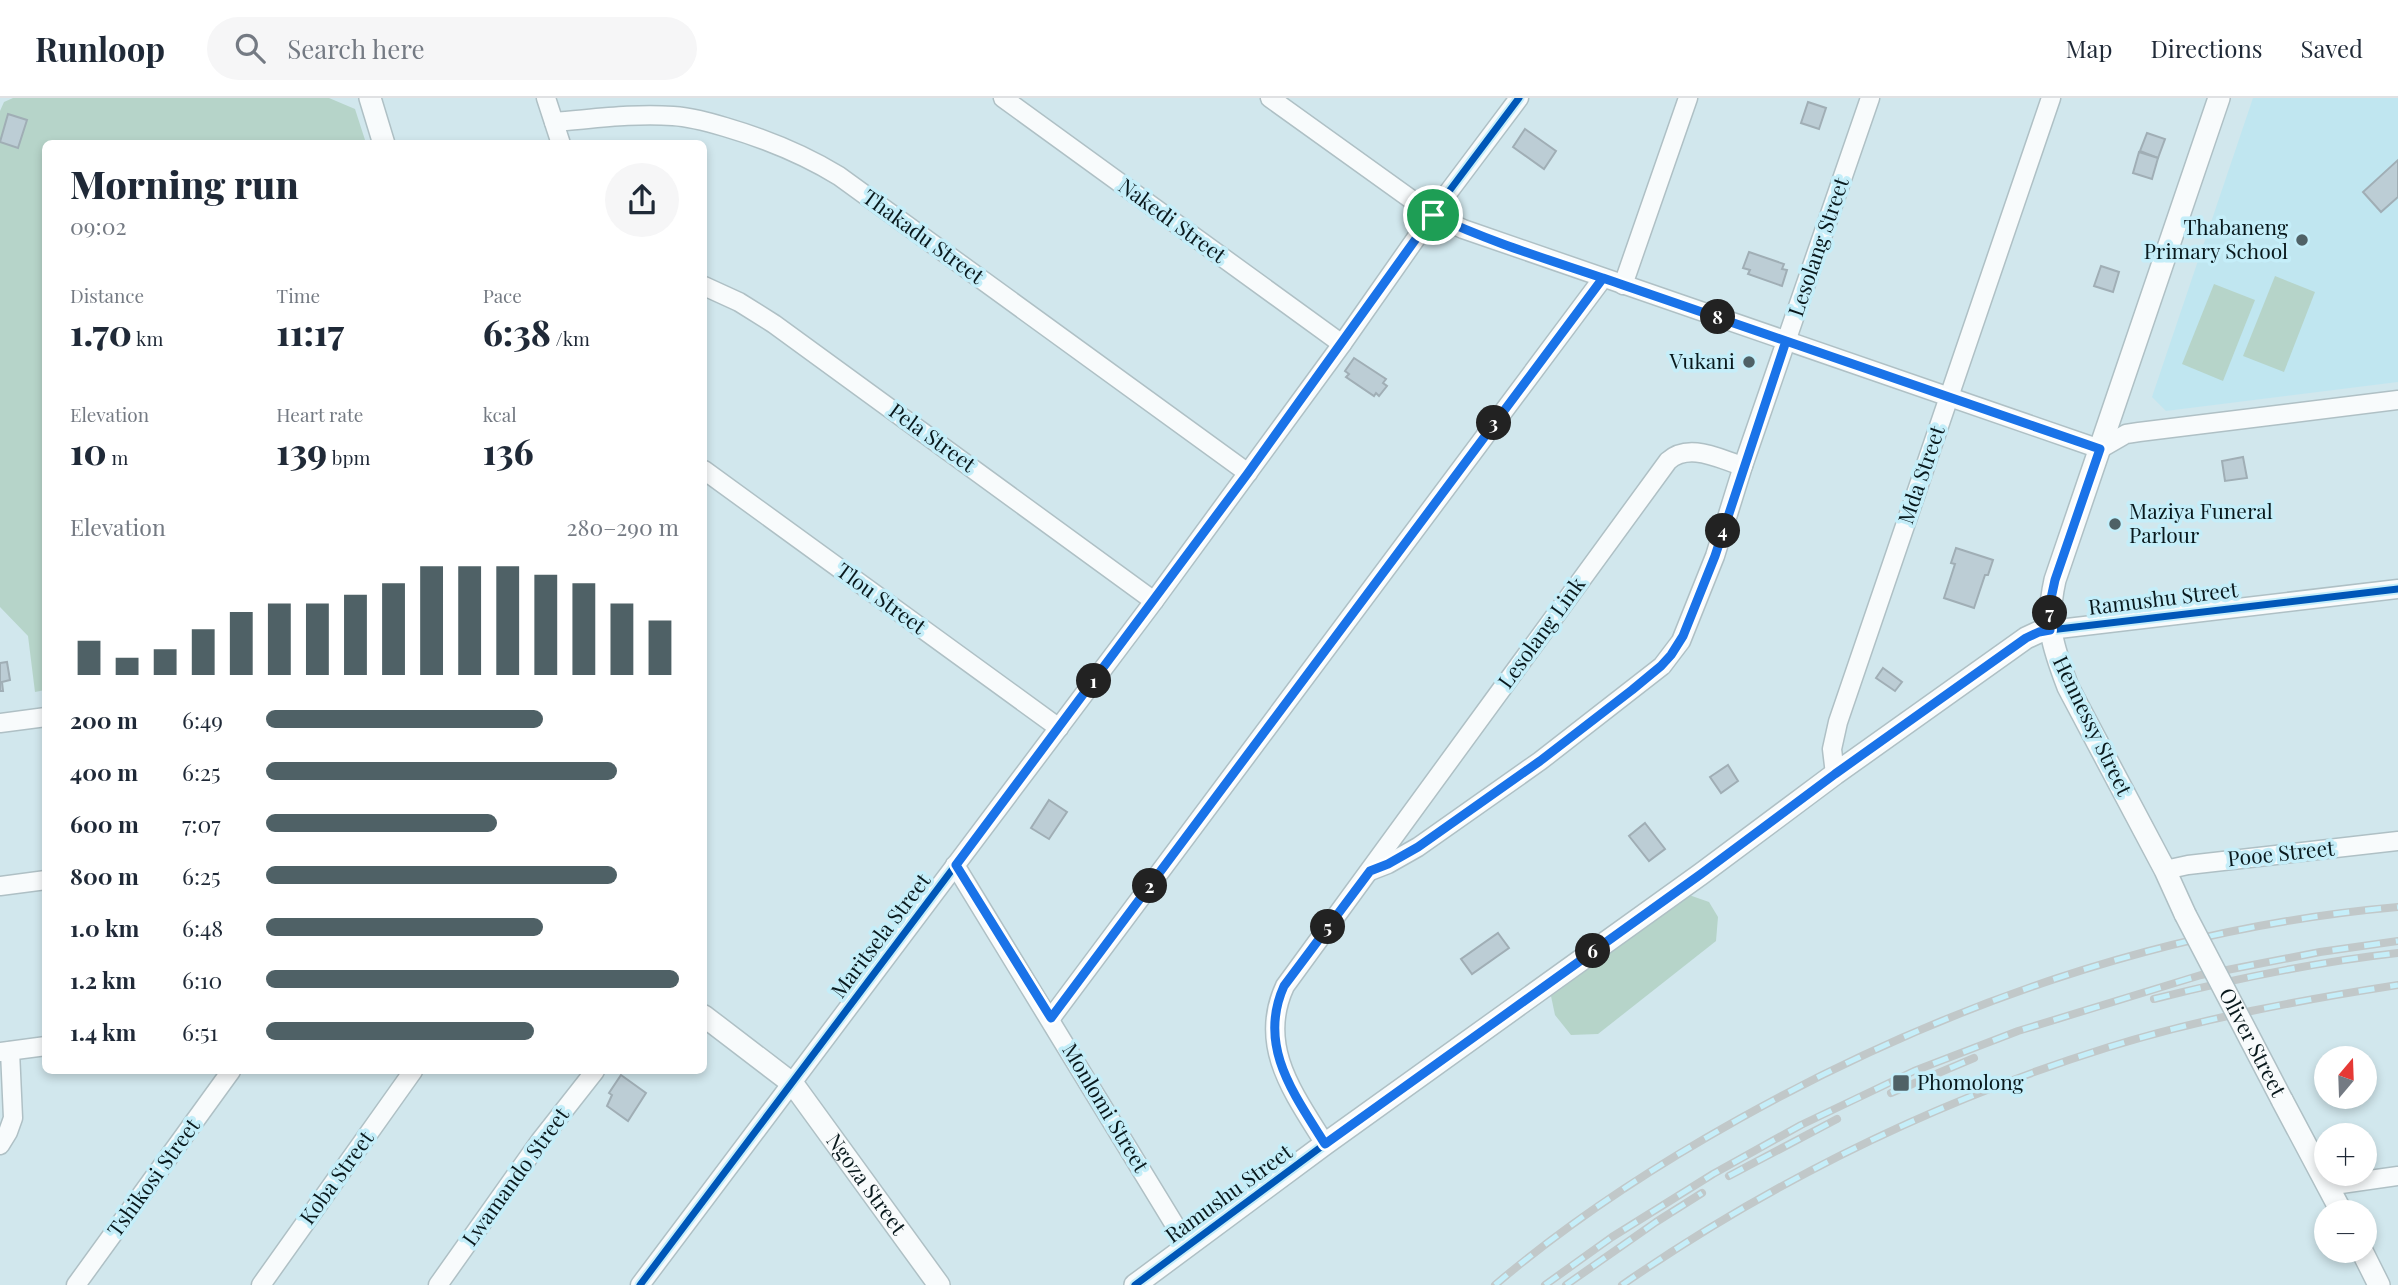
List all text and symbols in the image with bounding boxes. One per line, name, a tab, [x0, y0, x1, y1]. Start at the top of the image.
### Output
search box	[207, 17, 697, 80]
text: Runloop	[35, 26, 165, 70]
icon: search	[231, 29, 269, 67]
text: Search here	[287, 31, 425, 66]
text: Map	[2066, 32, 2112, 64]
text: Directions	[2150, 32, 2263, 64]
text: Saved	[2301, 32, 2363, 64]
text: Morning run	[70, 158, 299, 209]
button: share	[605, 163, 679, 237]
street label: Nakedi Street	[1114, 171, 1233, 268]
street label: Lesolang Street	[1780, 173, 1854, 320]
street label: Thakadu Street	[858, 182, 991, 289]
pin	[1403, 185, 1463, 245]
icon: arrive	[1414, 196, 1452, 234]
text: 09:02	[70, 210, 126, 241]
place label: Thabaneng Primary School	[2144, 212, 2288, 264]
marker: Thabaneng Primary School	[2294, 232, 2310, 248]
text: Distance	[70, 282, 144, 308]
text: Time	[276, 282, 320, 308]
text: Pace	[483, 282, 522, 308]
pin: 8	[1700, 300, 1736, 334]
text: 8	[1712, 303, 1723, 329]
text: 1.70	[70, 308, 132, 355]
text: 11:17	[276, 308, 344, 355]
text: 6:38	[483, 308, 551, 355]
text: km	[132, 325, 163, 351]
text: /km	[551, 325, 590, 351]
place label: Vukani	[1668, 346, 1735, 374]
marker: Vukani	[1741, 354, 1757, 370]
street label: Pela Street	[884, 396, 983, 478]
text: Elevation	[70, 401, 149, 427]
text: Heart rate	[276, 401, 363, 427]
text: kcal	[483, 401, 517, 427]
pin: 3	[1476, 406, 1512, 440]
text: 3	[1489, 409, 1498, 435]
street label: Mda Street	[1890, 421, 1950, 527]
text: 10	[70, 427, 107, 474]
text: 139	[276, 427, 327, 474]
text: 136	[483, 427, 534, 474]
text: m	[107, 444, 128, 470]
text: bpm	[327, 444, 370, 470]
place label: Maziya Funeral Parlour	[2129, 496, 2273, 548]
text: Elevation	[70, 511, 166, 542]
text: 280–290 m	[566, 511, 679, 542]
pin: 4	[1706, 514, 1740, 548]
marker: Maziya Funeral Parlour	[2107, 516, 2123, 532]
text: 4	[1717, 517, 1728, 543]
street label: Tlou Street	[832, 555, 933, 640]
street label: Lesolang Link	[1490, 570, 1591, 693]
street label: Ramushu Street	[2086, 574, 2240, 620]
pin: 7	[2032, 596, 2068, 630]
text: 7	[2045, 599, 2054, 625]
street label: Hennessy Street	[2048, 651, 2140, 800]
pin: 1	[1076, 664, 1112, 698]
text: 1	[1090, 667, 1097, 693]
text: 200 m	[70, 704, 138, 735]
text: 6:49	[182, 704, 223, 735]
text: 400 m	[70, 756, 138, 787]
text: 6:25	[182, 756, 221, 787]
text: 600 m	[70, 808, 139, 839]
text: 7:07	[182, 808, 221, 839]
street label: Pooe Street	[2226, 832, 2336, 872]
text: 800 m	[70, 860, 139, 891]
text: 6:25	[182, 860, 221, 891]
street label: Maritsela Street	[823, 866, 936, 1003]
pin: 2	[1132, 868, 1168, 904]
text: 2	[1145, 872, 1154, 898]
pin: 5	[1310, 910, 1346, 944]
text: 1.0 km	[70, 912, 139, 943]
text: 6:48	[182, 912, 223, 943]
text: 5	[1323, 913, 1332, 939]
pin: 6	[1576, 934, 1610, 968]
text: 6	[1587, 937, 1598, 963]
text: 1.2 km	[70, 964, 136, 995]
text: 6:10	[182, 964, 222, 995]
street label: Oliver Street	[2214, 982, 2294, 1101]
text: 1.4 km	[70, 1016, 136, 1047]
text: 6:51	[182, 1016, 218, 1047]
street label: Monlomi Street	[1057, 1037, 1157, 1177]
north arrow	[2314, 1046, 2376, 1110]
map controls	[2314, 1046, 2377, 1263]
place label: Phomolong	[1917, 1067, 2024, 1095]
marker: Phomolong	[1891, 1073, 1911, 1093]
street label: Lwamando Street	[455, 1101, 574, 1251]
street label: Tshikosi Street	[100, 1111, 205, 1242]
button: +	[2314, 1123, 2377, 1186]
street label: Koba Street	[292, 1124, 379, 1229]
street label: Ngoza Street	[821, 1127, 914, 1240]
street label: Ramushu Street	[1159, 1137, 1297, 1248]
button: −	[2314, 1200, 2377, 1263]

